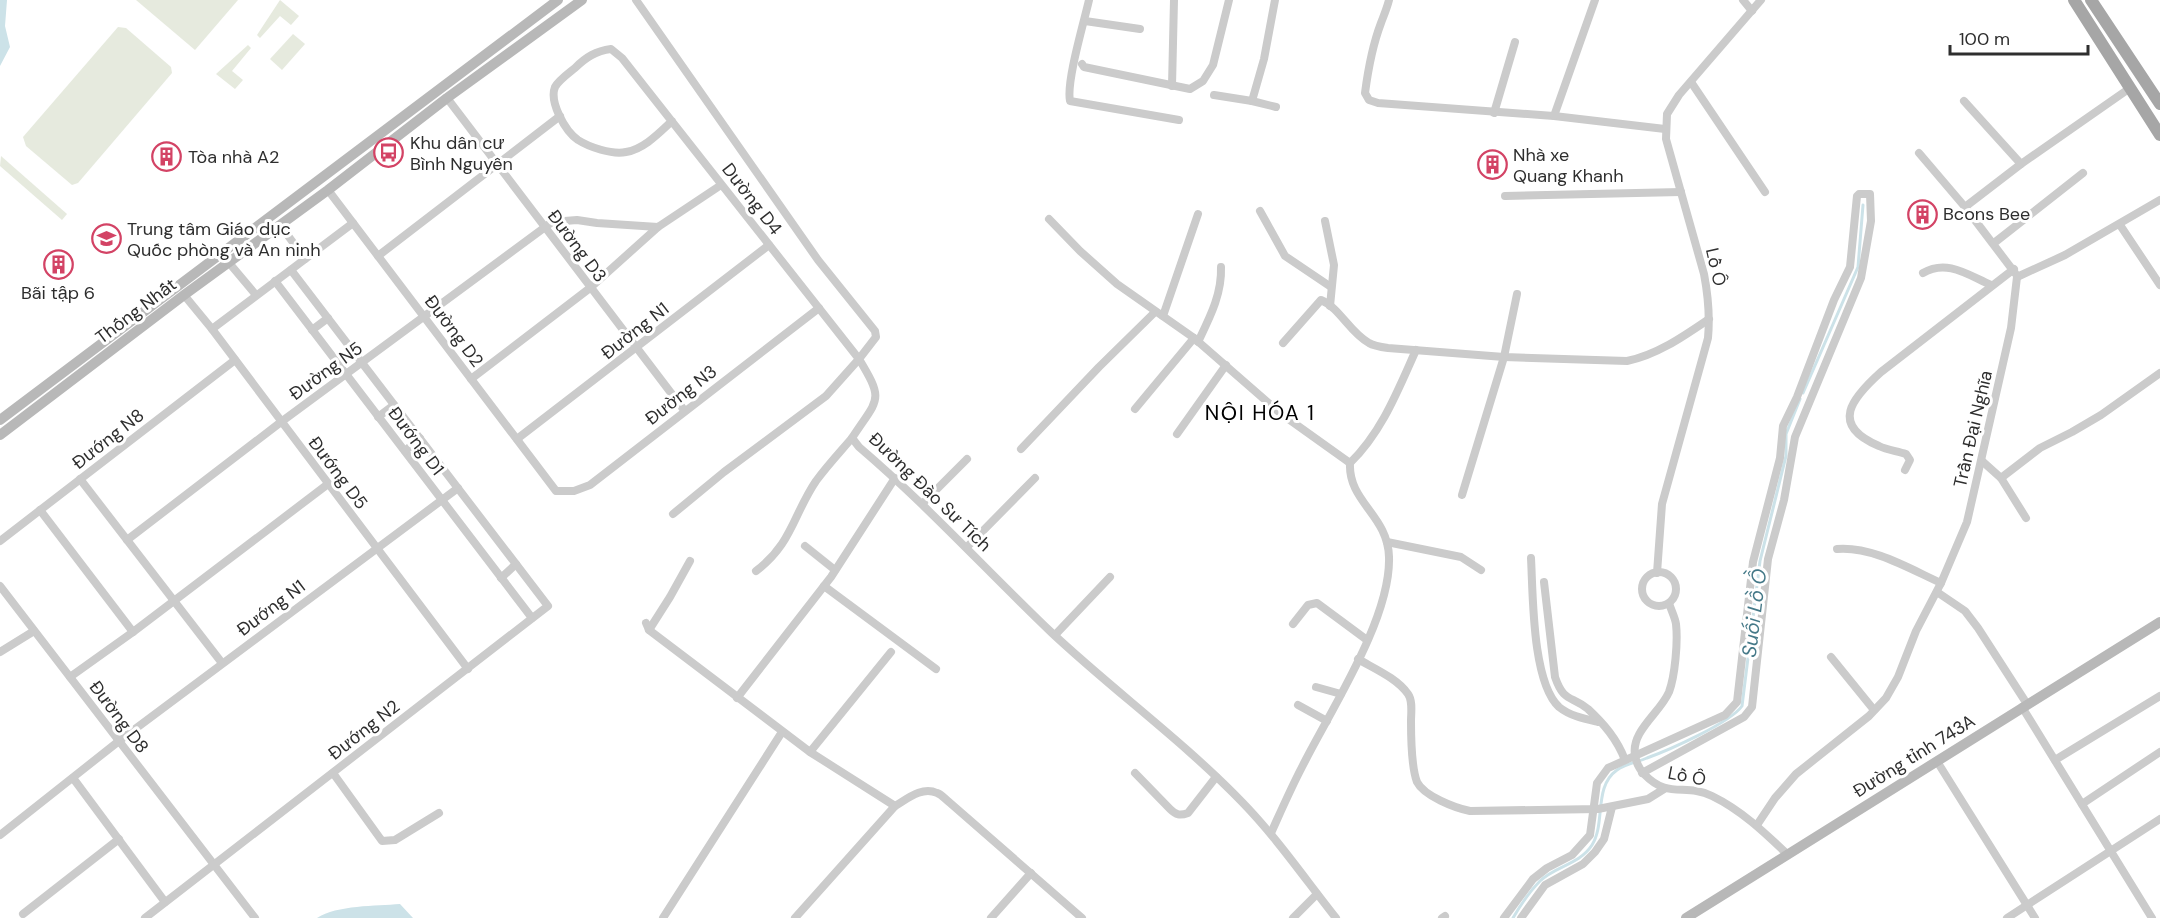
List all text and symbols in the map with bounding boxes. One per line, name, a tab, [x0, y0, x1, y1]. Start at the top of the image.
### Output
scale bar	[1950, 18, 2088, 56]
text: 100 m	[1959, 27, 2010, 51]
place label: Khu dân cư Bình Nguyên	[410, 131, 513, 176]
bus stop icon: Khu dân cư Bình Nguyên	[373, 137, 405, 169]
building icon: Tòa nhà A2	[151, 141, 183, 173]
place label: Nhà xe Quang Khanh	[1513, 143, 1624, 188]
place label: Tòa nhà A2	[188, 145, 279, 169]
building icon: Nhà xe Quang Khanh	[1476, 149, 1508, 181]
street label: Dường D4	[716, 158, 788, 240]
building icon: Bcons Bee	[1906, 198, 1938, 230]
place label: Bcons Bee	[1943, 202, 2030, 226]
street label: Đường D3	[542, 205, 612, 287]
place label: Trung tâm Giáo dục Quốc phòng và An ninh	[127, 217, 320, 262]
school or university icon: Trung tâm Giáo dục Quốc phòng và An ninh	[90, 223, 122, 255]
street label: Lồ Ô	[1700, 246, 1732, 289]
building icon: Bãi tập 6	[42, 248, 74, 280]
street label: Thống Nhất	[91, 273, 181, 349]
place label: Bãi tập 6	[21, 281, 95, 305]
street label: Đường D2	[419, 290, 489, 372]
street label: Đường N1	[596, 297, 674, 365]
street label: Đường N5	[284, 336, 368, 406]
street label: Đường N3	[640, 359, 722, 431]
street label: Trần Đại Nghĩa	[1948, 368, 1998, 490]
district label: NỘI HÓA 1	[1205, 399, 1315, 427]
street label: Đướng D1	[382, 402, 450, 480]
street label: Đướng N8	[67, 403, 149, 475]
street label: Đường Đào Sư Tích	[863, 427, 997, 557]
street label: Đướng D5	[303, 432, 373, 514]
water label: Suối Lồ Ồ	[1733, 567, 1772, 659]
street label: Đướng N1	[232, 574, 310, 642]
street label: Đường D8	[84, 676, 154, 758]
street label: Đướng N2	[323, 695, 405, 765]
street label: Đường tỉnh 743A	[1848, 709, 1980, 803]
street label: Lồ Ô	[1666, 761, 1708, 791]

